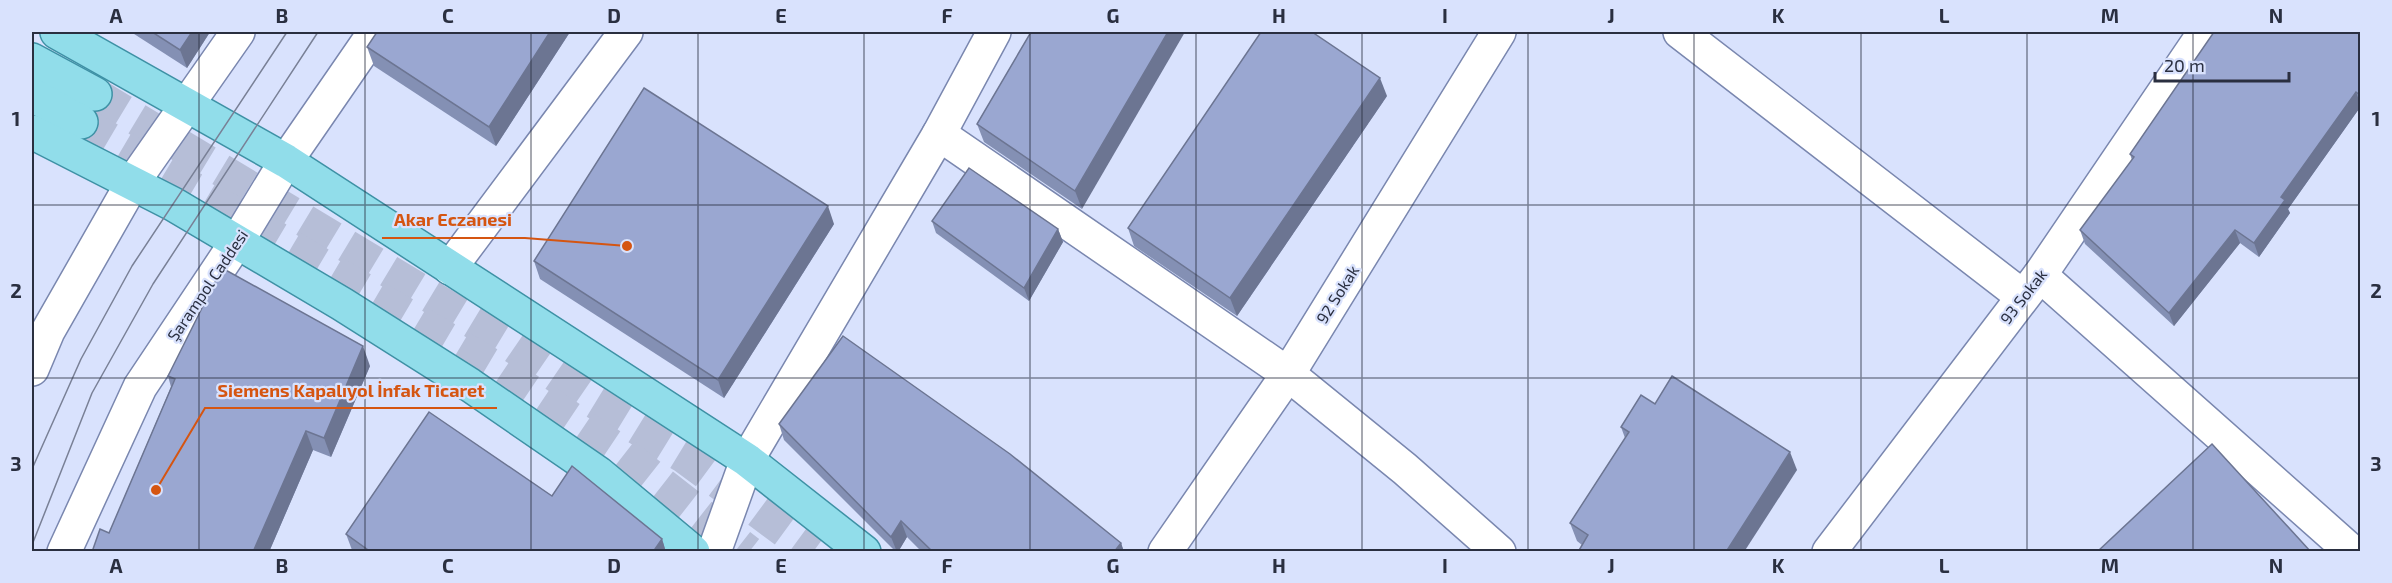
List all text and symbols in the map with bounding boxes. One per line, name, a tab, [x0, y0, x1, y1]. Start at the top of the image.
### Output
text: A	[109, 3, 123, 27]
text: B	[276, 3, 288, 27]
text: C	[442, 3, 454, 27]
text: D	[607, 3, 621, 27]
text: E	[775, 3, 787, 27]
text: F	[941, 3, 953, 27]
text: G	[1107, 3, 1119, 27]
text: H	[1272, 3, 1286, 27]
text: I	[1442, 3, 1448, 27]
text: J	[1607, 3, 1615, 27]
text: K	[1772, 3, 1785, 27]
text: L	[1939, 3, 1950, 27]
text: M	[2101, 3, 2119, 27]
text: N	[2269, 3, 2283, 27]
scale bar	[2155, 45, 2288, 83]
text: 20 m	[2164, 54, 2205, 76]
text: 1	[12, 106, 20, 130]
text: 1	[2372, 106, 2380, 130]
callout: Akar Eczanesi	[382, 202, 525, 238]
text: Akar Eczanesi	[394, 208, 512, 230]
street label: Şarampol Caddesi	[163, 226, 252, 345]
street label: 92 Sokak	[1312, 261, 1362, 327]
street label: 93 Sokak	[1996, 265, 2050, 327]
text: 2	[10, 278, 22, 302]
text: 2	[2370, 278, 2382, 302]
callout: Siemens Kapalıyol İnfak Ticaret	[205, 372, 497, 408]
text: Siemens Kapalıyol İnfak Ticaret	[218, 379, 485, 401]
text: 3	[10, 451, 22, 475]
text: 3	[2370, 451, 2382, 475]
text: A	[109, 553, 123, 577]
text: B	[276, 553, 288, 577]
text: C	[442, 553, 454, 577]
text: D	[607, 553, 621, 577]
text: E	[775, 553, 787, 577]
text: F	[941, 553, 953, 577]
text: G	[1107, 553, 1119, 577]
text: H	[1272, 553, 1286, 577]
text: I	[1442, 553, 1448, 577]
text: J	[1607, 553, 1615, 577]
text: K	[1772, 553, 1785, 577]
text: L	[1939, 553, 1950, 577]
text: M	[2101, 553, 2119, 577]
text: N	[2269, 553, 2283, 577]

